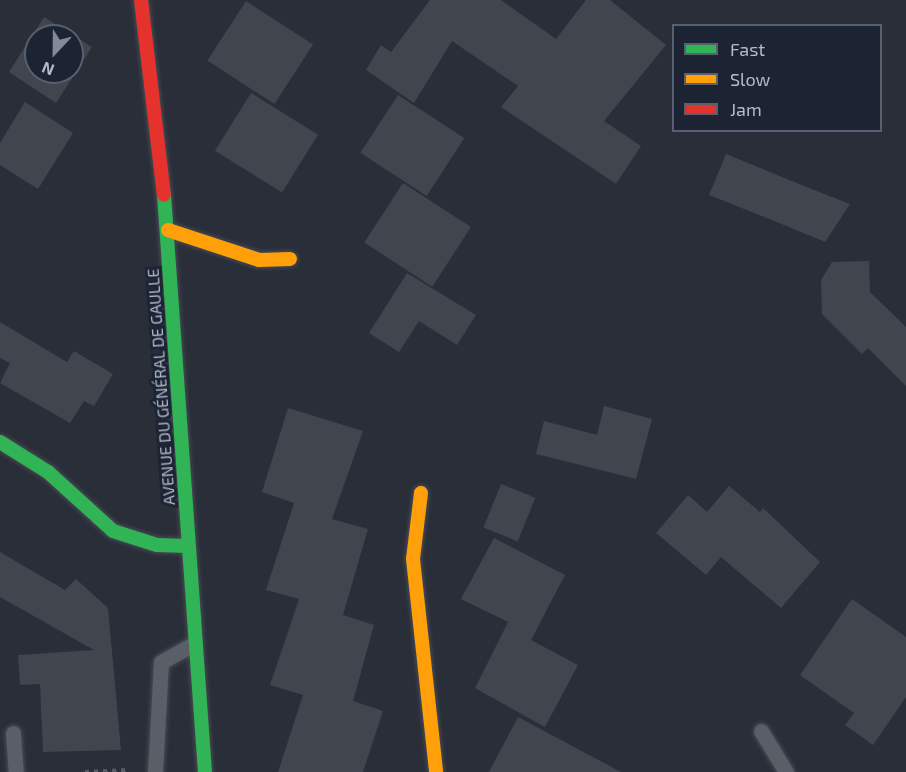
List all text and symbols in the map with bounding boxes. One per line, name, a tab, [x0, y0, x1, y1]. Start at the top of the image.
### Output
north arrow	[24, 24, 84, 84]
legend	[672, 24, 882, 132]
text: Fast	[730, 38, 765, 60]
text: N	[39, 58, 57, 80]
text: Slow	[730, 68, 770, 90]
text: Jam	[730, 98, 762, 120]
street label: AVENUE DU GÉNÉRAL DE GAULLE	[143, 268, 179, 506]

